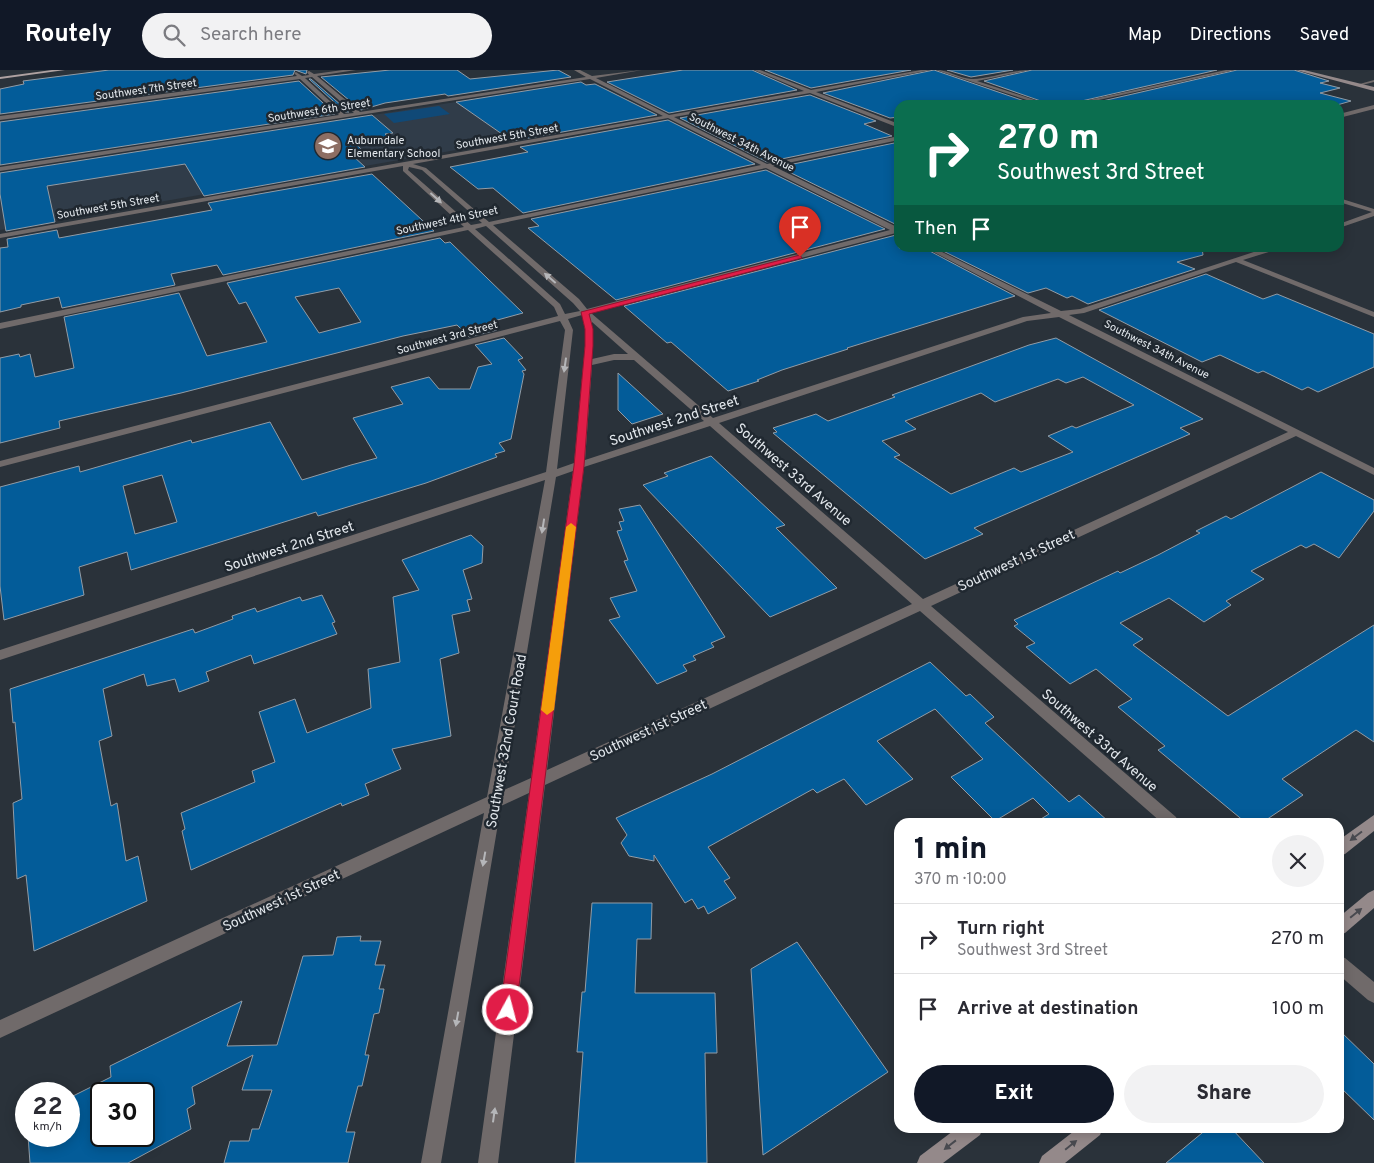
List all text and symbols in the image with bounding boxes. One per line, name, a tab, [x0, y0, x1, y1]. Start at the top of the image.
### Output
search box	[142, 13, 492, 58]
text: Routely	[25, 20, 112, 50]
icon: search	[160, 21, 188, 49]
text: Search here	[200, 23, 301, 47]
text: Map	[1128, 24, 1162, 47]
text: Directions	[1190, 24, 1272, 47]
text: Saved	[1300, 24, 1349, 47]
street label: Southwest 7th Street	[95, 76, 198, 104]
street label: Southwest 6th Street	[267, 96, 371, 126]
street label: Southwest 34th Avenue	[686, 110, 797, 176]
text: 270 m	[997, 117, 1099, 161]
icon: right	[914, 120, 979, 185]
street label: Southwest 5th Street	[455, 121, 560, 153]
school or university icon: Auburndale Elementary School	[313, 131, 343, 161]
place label: Auburndale Elementary School	[347, 134, 440, 161]
text: Southwest 3rd Street	[997, 160, 1205, 187]
street label: Southwest 5th Street	[56, 191, 161, 223]
one-way arrow	[429, 192, 441, 204]
street label: Southwest 4th Street	[395, 203, 499, 239]
pin	[779, 206, 821, 257]
icon: arrive	[786, 213, 814, 241]
icon: arrive	[967, 215, 995, 243]
text: Then	[914, 217, 957, 241]
one-way arrow	[544, 273, 557, 284]
street label: Southwest 34th Avenue	[1101, 317, 1212, 383]
street label: Southwest 3rd Street	[395, 318, 499, 358]
one-way arrow	[560, 358, 568, 374]
street label: Southwest 2nd Street	[608, 392, 741, 450]
street label: Southwest 33rd Avenue	[732, 420, 855, 530]
street label: Southwest 2nd Street	[223, 518, 356, 576]
one-way arrow	[538, 519, 546, 535]
street label: Southwest 1st Street	[955, 527, 1078, 596]
street label: Southwest 32nd Court Road	[484, 653, 531, 830]
street label: Southwest 33rd Avenue	[1038, 686, 1161, 796]
street label: Southwest 1st Street	[587, 697, 710, 766]
one-way arrow	[1350, 830, 1363, 841]
text: 1 min	[914, 832, 987, 869]
button: close	[1272, 835, 1324, 887]
one-way arrow	[480, 851, 488, 867]
street label: Southwest 1st Street	[220, 867, 343, 936]
text: 370 m · 10:00	[914, 870, 1007, 890]
one-way arrow	[1350, 907, 1363, 918]
text: Turn right	[957, 917, 1045, 941]
icon: right	[914, 925, 942, 953]
text: 270 m	[1270, 927, 1324, 951]
text: Southwest 3rd Street	[957, 941, 1108, 961]
position arrow	[481, 983, 533, 1035]
icon: arrive	[914, 995, 942, 1023]
text: Arrive at destination	[957, 997, 1138, 1021]
text: 100 m	[1272, 997, 1324, 1021]
one-way arrow	[452, 1011, 460, 1027]
button: Exit	[914, 1065, 1114, 1123]
button: Share	[1124, 1065, 1324, 1123]
speed limit sign: 30	[90, 1082, 155, 1147]
text: 22	[32, 1092, 63, 1124]
one-way arrow	[490, 1106, 498, 1122]
text: km/h	[33, 1119, 62, 1135]
one-way arrow	[944, 1140, 957, 1151]
one-way arrow	[1065, 1140, 1078, 1151]

